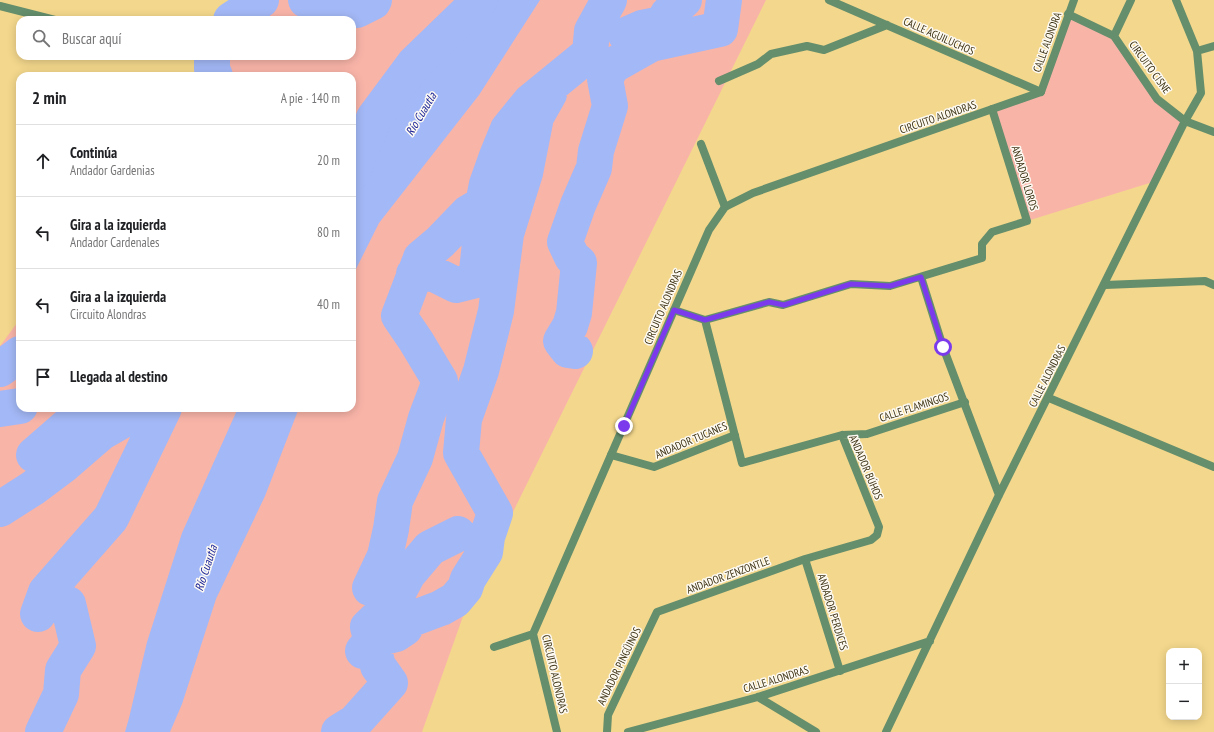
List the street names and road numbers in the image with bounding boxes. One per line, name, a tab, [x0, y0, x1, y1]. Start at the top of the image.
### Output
street label: CALLE ALONDRA	[1030, 9, 1065, 74]
street label: CALLE AGUILUCHOS	[901, 14, 977, 58]
street label: CIRCUITO CISNE	[1126, 38, 1174, 96]
street label: CIRCUITO ALONDRAS	[898, 97, 979, 137]
street label: ANDADOR LOROS	[1009, 144, 1042, 212]
street label: CIRCUITO ALONDRAS	[641, 267, 685, 347]
street label: CALLE ALONDRAS	[1025, 342, 1069, 409]
street label: CALLE FLAMINGOS	[878, 389, 951, 425]
street label: ANDADOR TUCANES	[653, 418, 729, 461]
street label: ANDADOR BÚHOS	[846, 433, 886, 502]
street label: ANDADOR ZENZONTLE	[685, 553, 772, 597]
street label: ANDADOR PERDICES	[815, 572, 851, 652]
street label: ANDADOR PINGÜINOS	[594, 624, 644, 707]
street label: CIRCUITO ALONDRAS	[539, 633, 571, 715]
street label: CALLE ALONDRAS	[742, 662, 811, 696]

